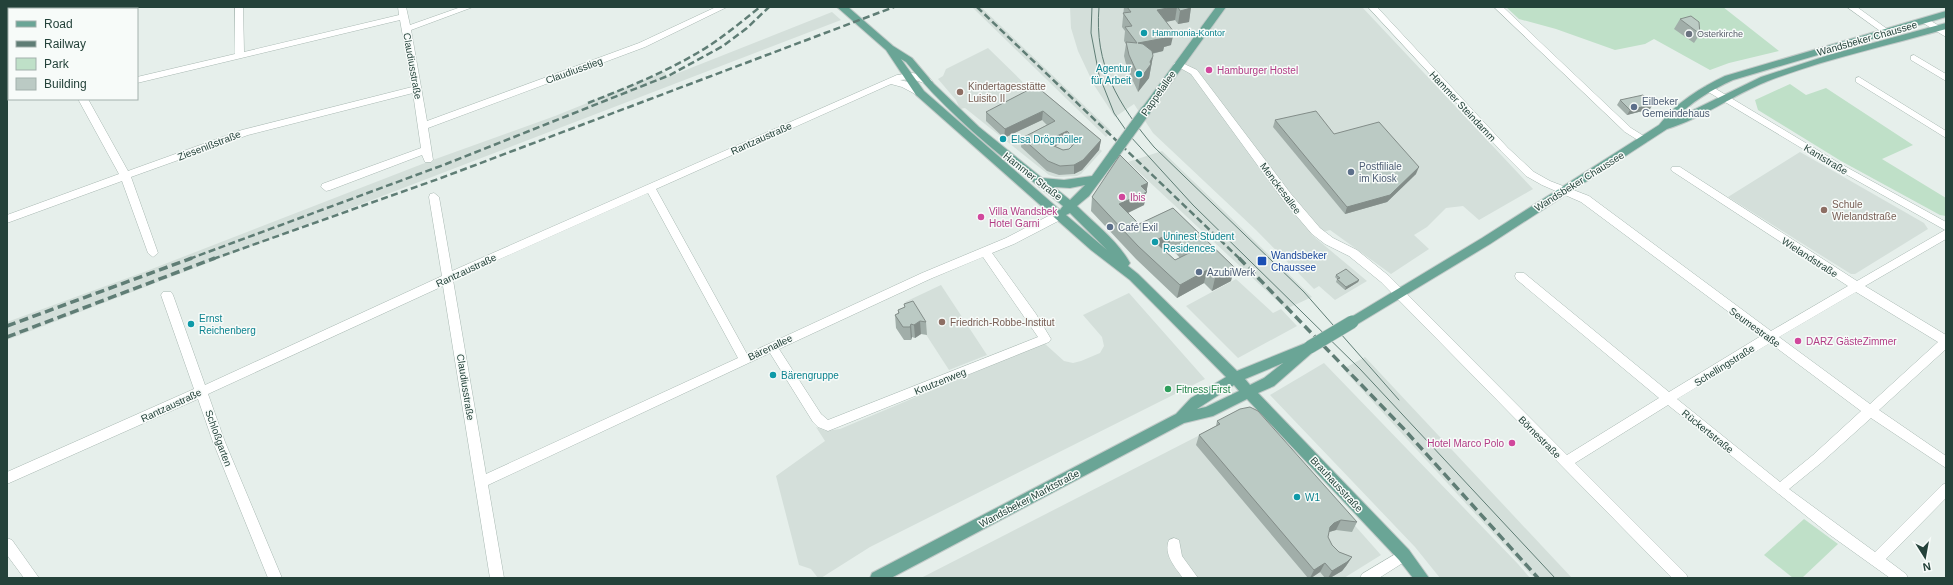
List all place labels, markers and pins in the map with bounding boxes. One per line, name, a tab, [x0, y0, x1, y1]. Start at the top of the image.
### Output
marker: Hammonia-Kontor	[1139, 28, 1149, 38]
place label: Hammonia-Kontor	[1152, 28, 1225, 38]
marker: Osterkirche	[1684, 29, 1694, 39]
place label: Osterkirche	[1697, 29, 1743, 39]
place label: Agentur für Arbeit	[1091, 63, 1132, 86]
marker: Hamburger Hostel	[1204, 65, 1214, 75]
place label: Hamburger Hostel	[1217, 65, 1298, 76]
marker: Agentur für Arbeit	[1134, 69, 1144, 79]
place label: Kindertagesstätte Luisito II	[968, 81, 1046, 104]
marker: Kindertagesstätte Luisito II	[955, 87, 965, 97]
place label: Eilbeker Gemeindehaus	[1642, 96, 1710, 119]
marker: Eilbeker Gemeindehaus	[1629, 102, 1639, 112]
marker: Elsa Drögmöller	[998, 134, 1008, 144]
place label: Elsa Drögmöller	[1011, 134, 1083, 145]
place label: Postfiliale im Kiosk	[1359, 161, 1402, 184]
marker: Postfiliale im Kiosk	[1346, 167, 1356, 177]
marker: Ibis	[1117, 192, 1127, 202]
place label: Ibis	[1130, 192, 1146, 203]
place label: Schule Wielandstraße	[1832, 199, 1897, 222]
marker: Schule Wielandstraße	[1819, 205, 1829, 215]
place label: Villa Wandsbek Hotel Garni	[989, 206, 1058, 229]
marker: Villa Wandsbek Hotel Garni	[976, 212, 986, 222]
marker: Café Exil	[1105, 222, 1115, 232]
place label: Café Exil	[1118, 222, 1158, 233]
place label: Uninest Student Residences	[1163, 231, 1234, 254]
marker: Uninest Student Residences	[1150, 237, 1160, 247]
place label: Wandsbeker Chaussee	[1271, 250, 1327, 273]
marker: Wandsbeker Chaussee	[1256, 255, 1268, 267]
marker: AzubiWerk	[1194, 267, 1204, 277]
place label: AzubiWerk	[1207, 267, 1256, 278]
place label: Ernst Reichenberg	[199, 313, 256, 336]
marker: Friedrich-Robbe-Institut	[937, 317, 947, 327]
place label: Friedrich-Robbe-Institut	[950, 317, 1055, 328]
marker: Ernst Reichenberg	[186, 319, 196, 329]
marker: DARZ GästeZimmer	[1793, 336, 1803, 346]
place label: DARZ GästeZimmer	[1806, 336, 1897, 347]
marker: Bärengruppe	[768, 370, 778, 380]
place label: Bärengruppe	[781, 370, 839, 381]
marker: Fitness First	[1163, 384, 1173, 394]
place label: Fitness First	[1176, 384, 1231, 395]
place label: Hotel Marco Polo	[1427, 438, 1504, 449]
marker: Hotel Marco Polo	[1507, 438, 1517, 448]
marker: W1	[1292, 492, 1302, 502]
place label: W1	[1305, 492, 1320, 503]

